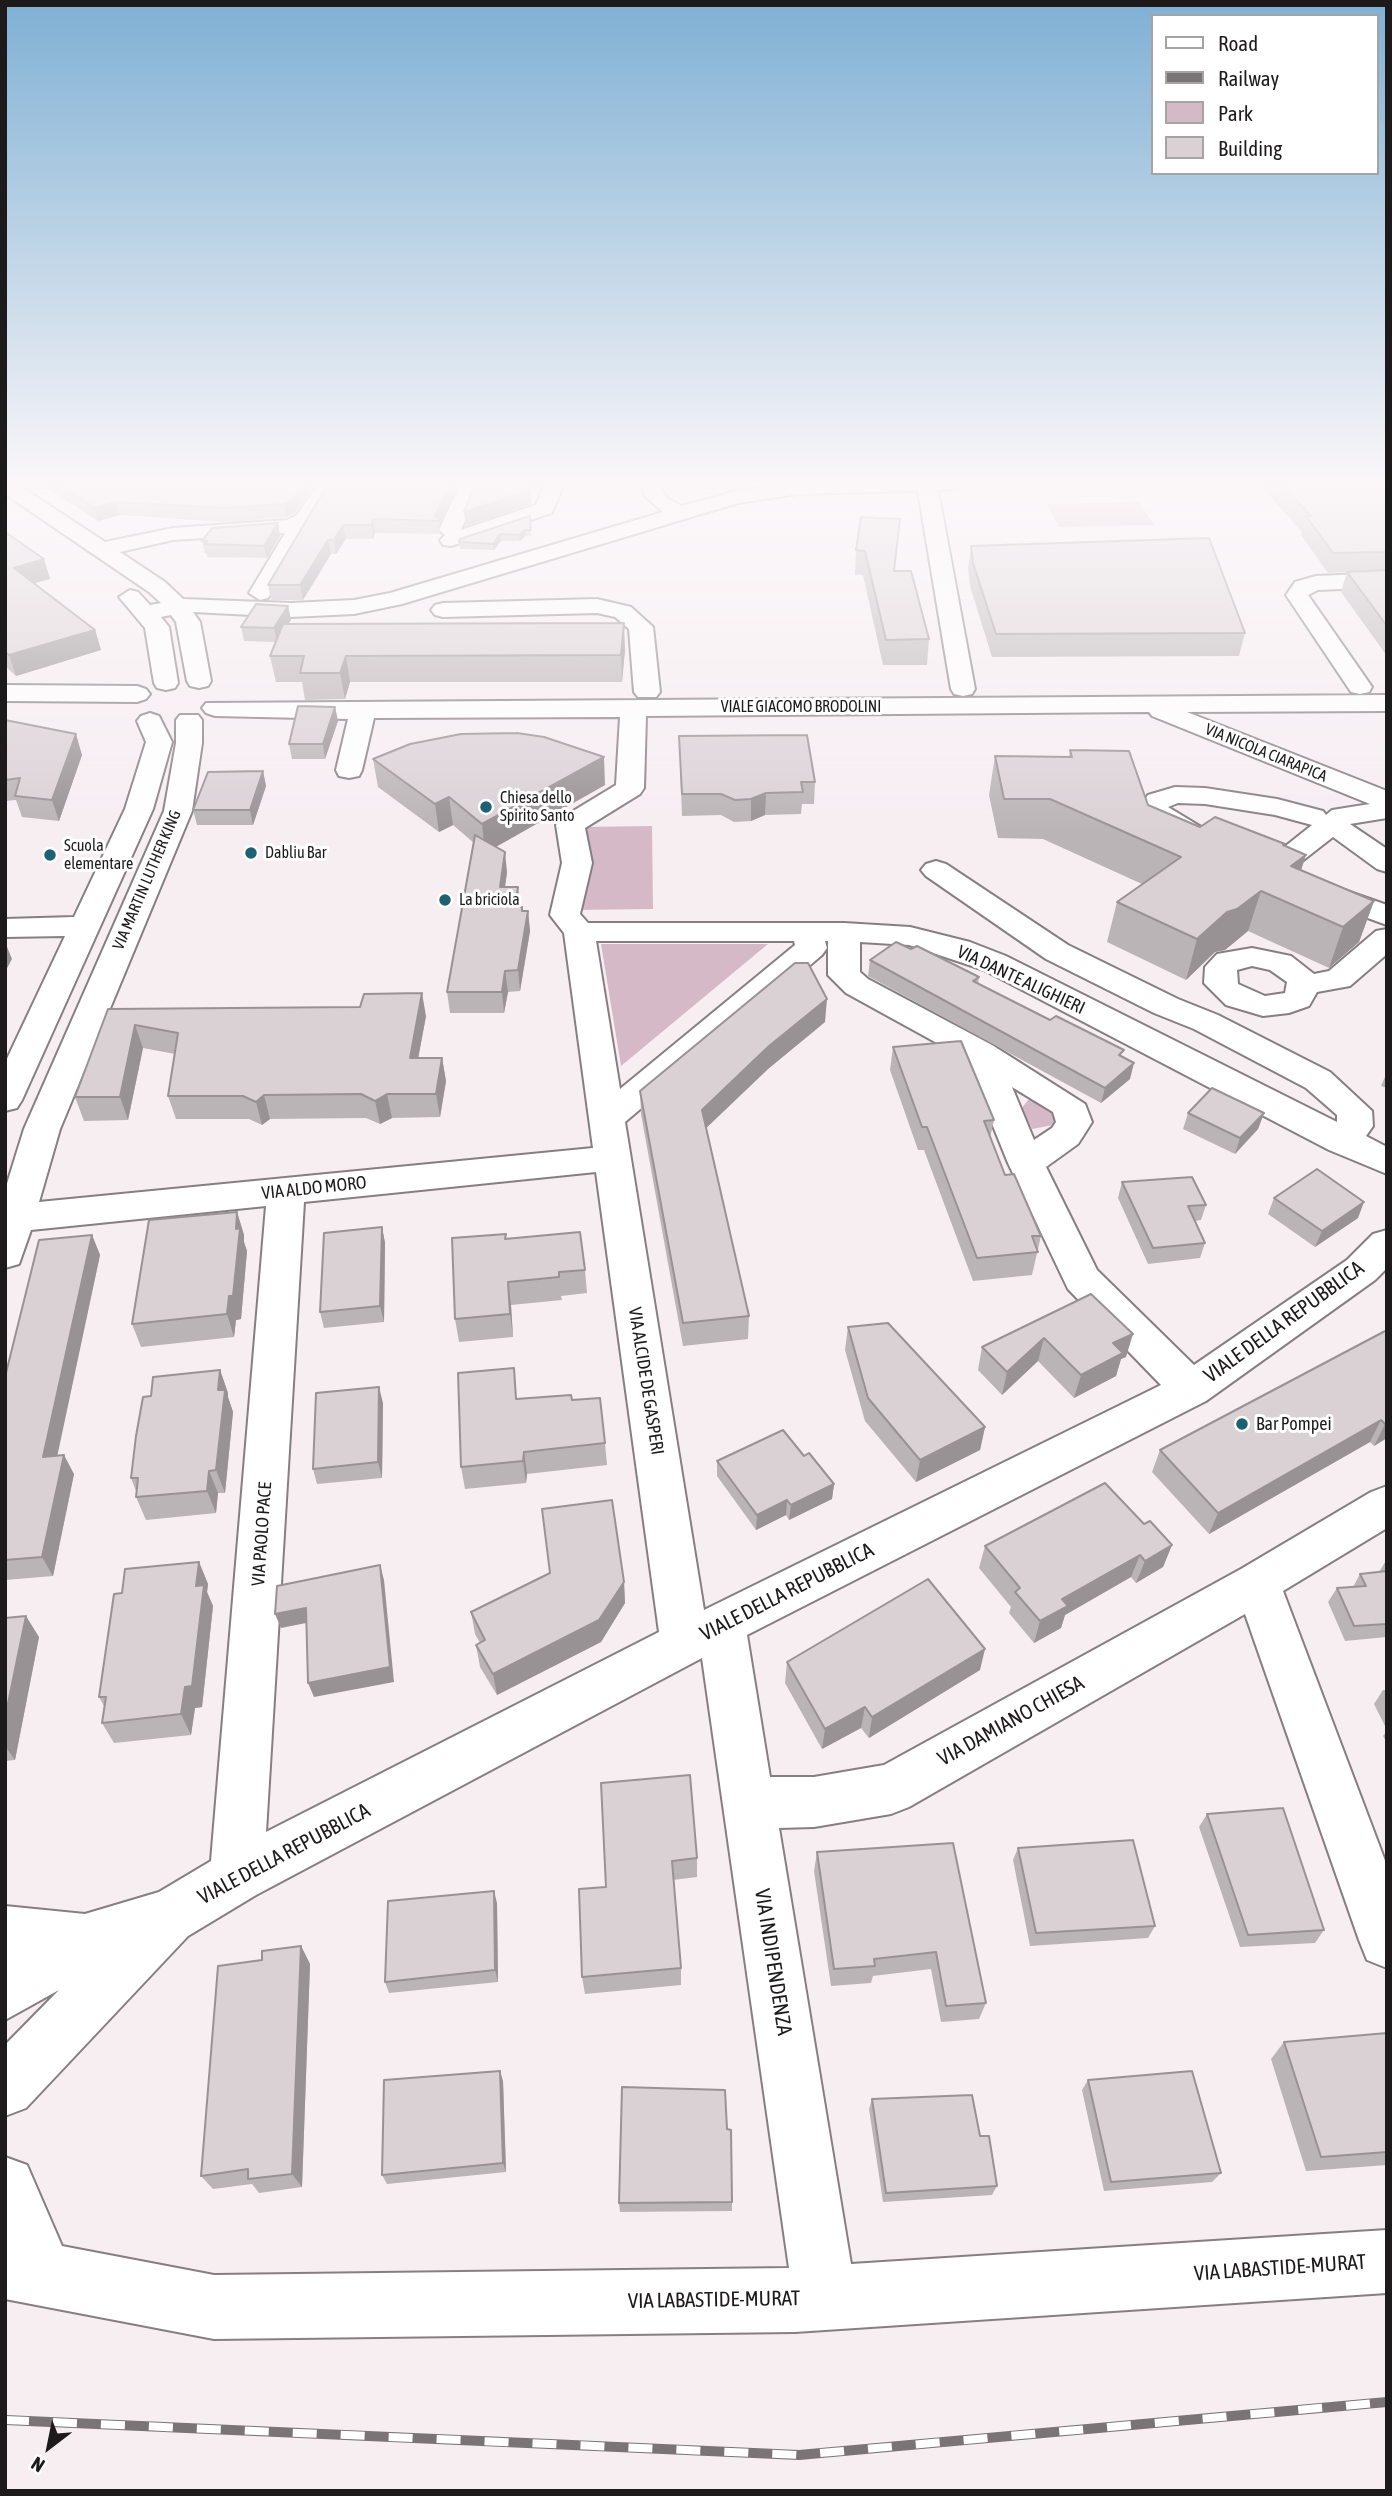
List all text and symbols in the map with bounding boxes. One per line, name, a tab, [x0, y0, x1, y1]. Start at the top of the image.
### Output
legend	[1150, 14, 1378, 175]
text: Road	[1218, 31, 1258, 55]
text: Railway	[1218, 66, 1279, 90]
text: Park	[1218, 101, 1253, 125]
text: Building	[1218, 136, 1282, 160]
street label: VIALE GIACOMO BRODOLINI	[721, 697, 881, 717]
street label: VIA NICOLA CIARAPICA	[1202, 720, 1330, 786]
place label: Chiesa dello Spirito Santo	[500, 788, 574, 826]
marker: Chiesa dello Spirito Santo	[478, 799, 494, 815]
street label: VIA MARTIN LUTHER KING	[109, 807, 185, 953]
place label: Scuola elementare	[64, 836, 133, 874]
place label: Dabliu Bar	[265, 843, 327, 863]
marker: Dabliu Bar	[243, 845, 259, 861]
marker: Scuola elementare	[42, 847, 58, 863]
place label: La briciola	[459, 890, 520, 910]
marker: La briciola	[437, 892, 453, 908]
street label: VIA DANTE ALIGHIERI	[954, 941, 1088, 1019]
street label: VIA ALDO MORO	[260, 1172, 368, 1204]
street label: VIALE DELLA REPUBBLICA	[1199, 1256, 1369, 1388]
street label: VIA ALCIDE DE GASPERI	[624, 1306, 668, 1456]
place label: Bar Pompei	[1256, 1413, 1332, 1435]
marker: Bar Pompei	[1234, 1416, 1250, 1432]
street label: VIA PAOLO PACE	[248, 1481, 276, 1587]
street label: VIALE DELLA REPUBBLICA	[696, 1537, 878, 1647]
street label: VIA DAMIANO CHIESA	[934, 1670, 1088, 1772]
street label: VIALE DELLA REPUBBLICA	[194, 1798, 374, 1910]
street label: VIA INDIPENDENZA	[749, 1887, 797, 2037]
street label: VIA LABASTIDE-MURAT	[1193, 2249, 1367, 2287]
street label: VIA LABASTIDE-MURAT	[628, 2286, 800, 2314]
north arrow	[14, 2412, 84, 2482]
text: N	[27, 2453, 48, 2477]

